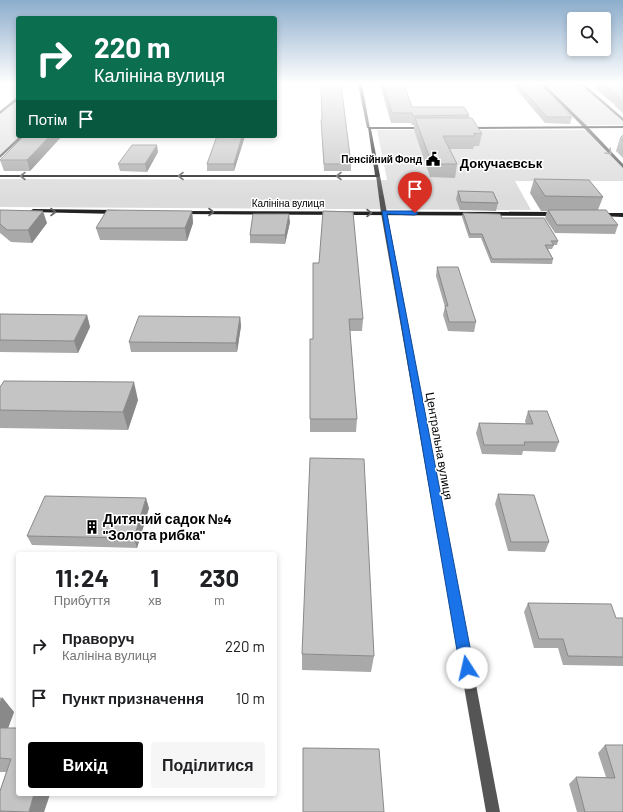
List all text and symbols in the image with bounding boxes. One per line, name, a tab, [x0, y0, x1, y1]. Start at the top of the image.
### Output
map controls	[567, 12, 611, 56]
button: search	[567, 12, 611, 56]
text: 220 m	[94, 30, 170, 64]
icon: right	[28, 32, 80, 84]
text: Калініна вулиця	[94, 64, 225, 86]
icon: arrive	[75, 108, 97, 130]
text: Потім	[28, 110, 67, 128]
one-way arrow	[604, 147, 612, 155]
public building icon: Пенсійний Фонд	[425, 151, 441, 167]
place label: Пенсійний Фонд	[341, 153, 423, 165]
district label: Докучаєвськ	[460, 155, 543, 171]
one-way arrow	[20, 172, 26, 180]
one-way arrow	[178, 172, 184, 180]
one-way arrow	[336, 172, 342, 180]
pin	[398, 172, 432, 213]
icon: arrive	[404, 178, 426, 200]
street label: Калініна вулиця	[252, 197, 324, 209]
one-way arrow	[50, 208, 56, 216]
one-way arrow	[208, 208, 214, 216]
one-way arrow	[366, 209, 372, 217]
street label: Центральна вулиця	[423, 391, 456, 501]
place label: Дитячий садок №4 "Золота рибка"	[103, 510, 232, 543]
building icon: Дитячий садок №4 "Золота рибка"	[84, 519, 100, 535]
text: 11:24	[55, 563, 109, 592]
text: 1	[151, 563, 159, 592]
text: 230	[199, 563, 239, 592]
text: Прибуття	[54, 592, 110, 608]
text: хв	[148, 592, 162, 608]
text: m	[214, 592, 225, 608]
text: Праворуч	[62, 629, 135, 647]
icon: right	[28, 635, 50, 657]
text: 220 m	[225, 637, 265, 655]
text: Калініна вулиця	[62, 647, 157, 663]
position arrow	[446, 647, 488, 689]
icon: arrive	[28, 687, 50, 709]
text: Пункт призначення	[62, 689, 204, 707]
text: 10 m	[236, 689, 265, 707]
button: Вихід	[28, 742, 143, 788]
button: Поділитися	[151, 742, 265, 788]

